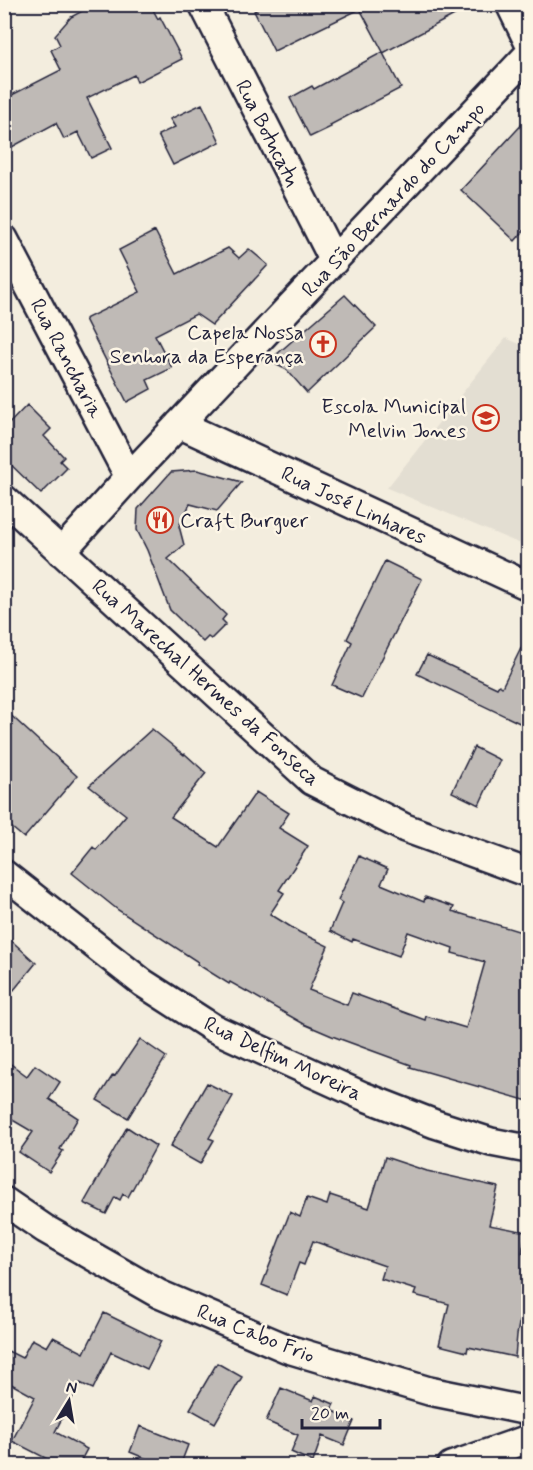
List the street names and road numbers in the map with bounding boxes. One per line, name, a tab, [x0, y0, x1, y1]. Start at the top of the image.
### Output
street label: Rua Botucatu	[228, 75, 306, 192]
street label: Rua São Bernardo do Campo	[296, 96, 492, 303]
street label: Rua Rancharia	[23, 294, 110, 423]
street label: Rua José Linhares	[276, 460, 431, 552]
street label: Rua Marechal Hermes da Fonseca	[85, 573, 325, 793]
street label: Rua Delfim Moreira	[199, 1010, 366, 1108]
street label: Rua Cabo Frio	[193, 1298, 319, 1370]

